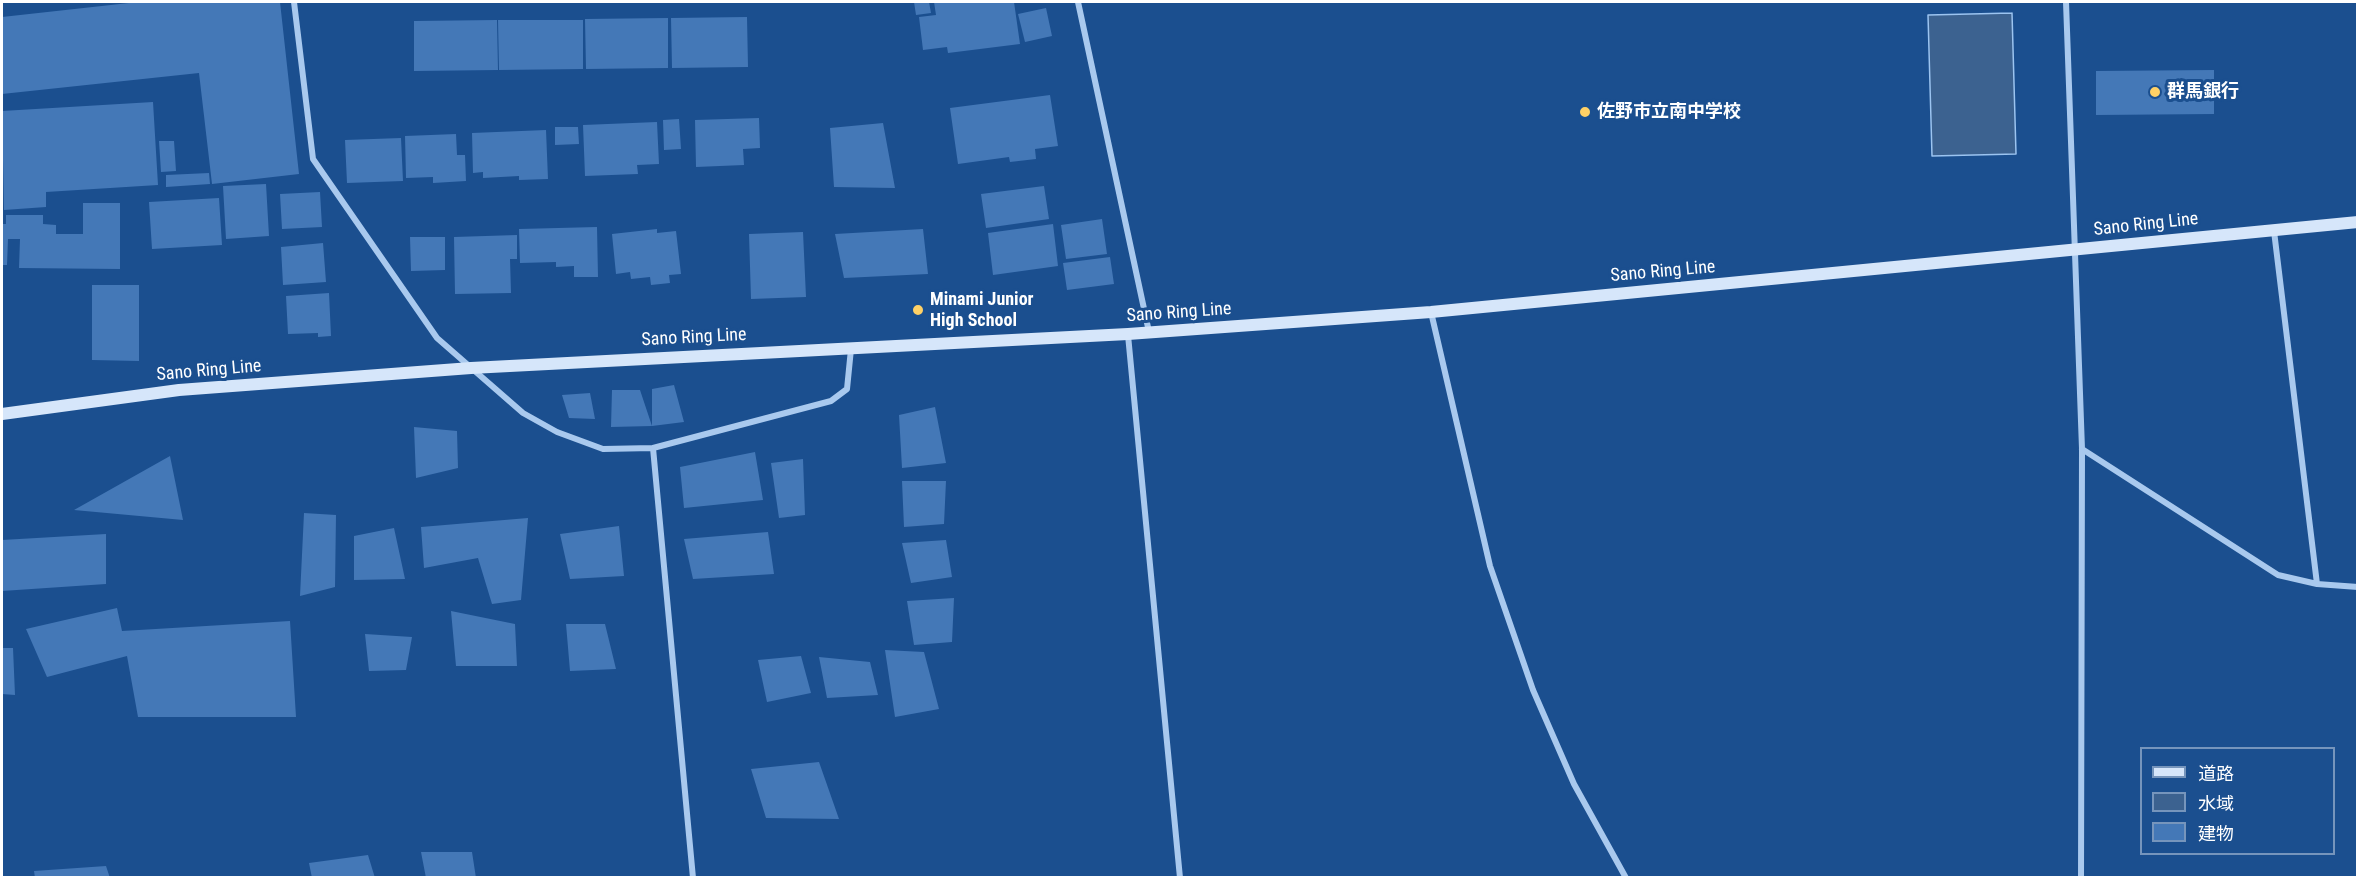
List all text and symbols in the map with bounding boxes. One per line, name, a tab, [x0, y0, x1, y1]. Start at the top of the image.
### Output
place label: 群馬銀行	[2167, 81, 2239, 103]
marker: 群馬銀行	[2148, 85, 2162, 99]
place label: 佐野市立南中学校	[1597, 101, 1741, 123]
marker: 佐野市立南中学校	[1578, 105, 1592, 119]
street label: Sano Ring Line	[2093, 209, 2199, 241]
street label: Sano Ring Line	[1610, 257, 1716, 287]
place label: Minami Junior High School	[930, 289, 1034, 332]
street label: Sano Ring Line	[1126, 299, 1232, 327]
marker: Minami Junior High School	[911, 303, 925, 317]
street label: Sano Ring Line	[641, 324, 747, 352]
street label: Sano Ring Line	[156, 356, 262, 386]
legend	[2140, 747, 2335, 855]
text: 道路	[2198, 763, 2234, 784]
text: 水域	[2198, 793, 2234, 814]
text: 建物	[2198, 823, 2234, 844]

